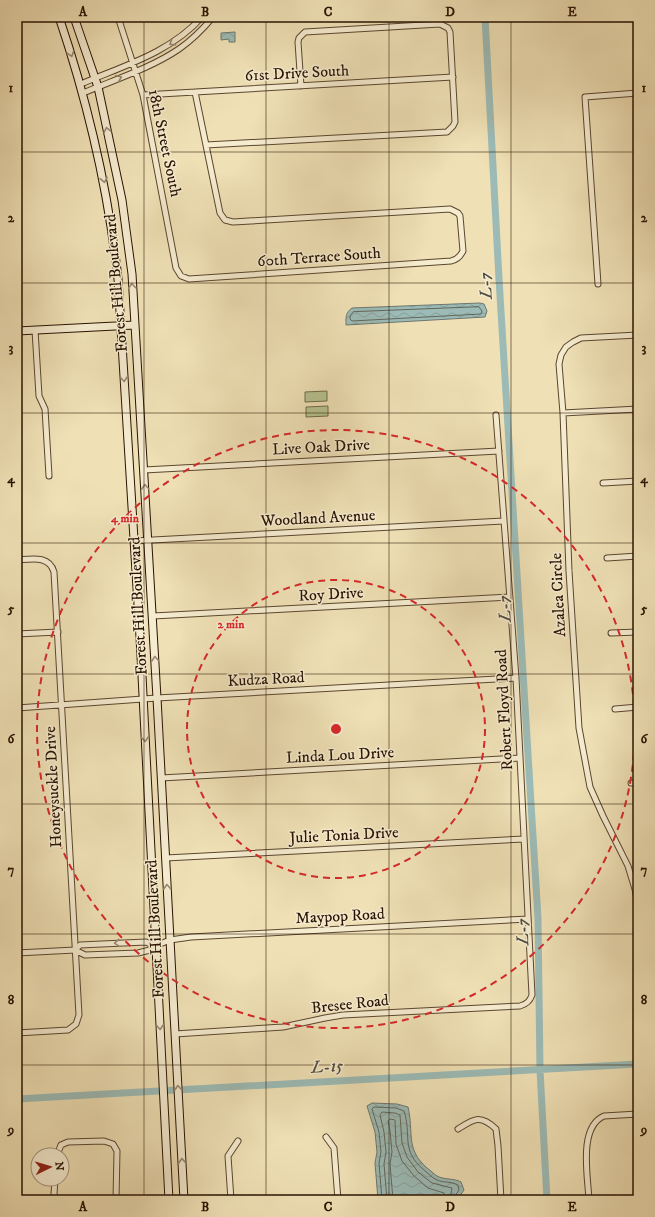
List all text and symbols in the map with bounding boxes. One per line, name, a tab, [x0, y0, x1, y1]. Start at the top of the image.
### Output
text: A	[78, 4, 88, 20]
text: B	[201, 4, 209, 20]
text: C	[324, 4, 333, 20]
text: D	[445, 4, 455, 20]
text: E	[567, 4, 577, 20]
one-way arrow	[170, 38, 177, 45]
one-way arrow	[66, 50, 75, 57]
street label: 61st Drive South	[244, 60, 350, 86]
one-way arrow	[115, 75, 123, 83]
text: 1	[9, 80, 14, 96]
text: 1	[642, 80, 647, 96]
street label: 18th Street South	[144, 87, 186, 199]
one-way arrow	[104, 127, 112, 133]
one-way arrow	[99, 177, 107, 183]
text: 2	[8, 210, 15, 226]
text: 2	[641, 210, 648, 226]
street label: Forest Hill Boulevard	[100, 213, 132, 353]
street label: 60th Terrace South	[256, 243, 382, 271]
water label: L-7	[474, 272, 498, 301]
one-way arrow	[128, 283, 137, 289]
text: 3	[9, 340, 14, 356]
text: 3	[642, 340, 647, 356]
one-way arrow	[120, 375, 129, 382]
street label: Live Oak Drive	[272, 434, 371, 460]
text: 4	[6, 471, 15, 488]
text: 4	[639, 471, 648, 488]
one-way arrow	[141, 484, 150, 490]
street label: Woodland Avenue	[259, 505, 376, 531]
text: 4 min	[110, 511, 140, 526]
street label: Forest Hill Boulevard	[124, 536, 152, 676]
street label: Azalea Circle	[546, 552, 570, 638]
street label: Roy Drive	[298, 582, 364, 606]
water label: L-7	[493, 595, 517, 624]
text: 5	[7, 601, 15, 617]
text: 5	[640, 601, 648, 617]
text: 2 min	[218, 617, 245, 632]
street label: Robert Floyd Road	[491, 649, 517, 771]
one-way arrow	[151, 656, 159, 662]
street label: Kudza Road	[227, 667, 305, 691]
centre of rings	[329, 722, 343, 736]
street label: Honeysuckle Drive	[40, 725, 66, 848]
text: 6	[8, 731, 16, 747]
text: 6	[641, 731, 649, 747]
one-way arrow	[141, 736, 149, 742]
street label: Linda Lou Drive	[285, 742, 395, 768]
street label: Julie Tonia Drive	[287, 822, 399, 848]
street label: Forest Hill Boulevard	[141, 859, 169, 999]
text: 7	[8, 862, 15, 878]
text: 7	[641, 862, 648, 878]
one-way arrow	[163, 884, 171, 890]
street label: Maypop Road	[295, 904, 385, 928]
water label: L-7	[512, 918, 534, 946]
one-way arrow	[114, 939, 120, 947]
street label: Bresee Road	[310, 990, 390, 1018]
text: 8	[8, 992, 15, 1008]
text: 8	[641, 992, 648, 1008]
one-way arrow	[155, 1024, 164, 1030]
water label: L-15	[310, 1055, 344, 1079]
one-way arrow	[174, 1085, 183, 1091]
text: 9	[7, 1122, 14, 1138]
text: 9	[640, 1122, 647, 1138]
north arrow	[30, 1147, 70, 1187]
one-way arrow	[178, 1158, 187, 1164]
text: N	[52, 1161, 66, 1171]
text: A	[78, 1199, 88, 1215]
text: B	[201, 1199, 209, 1215]
text: C	[324, 1199, 333, 1215]
text: D	[445, 1199, 455, 1215]
text: E	[567, 1199, 577, 1215]

